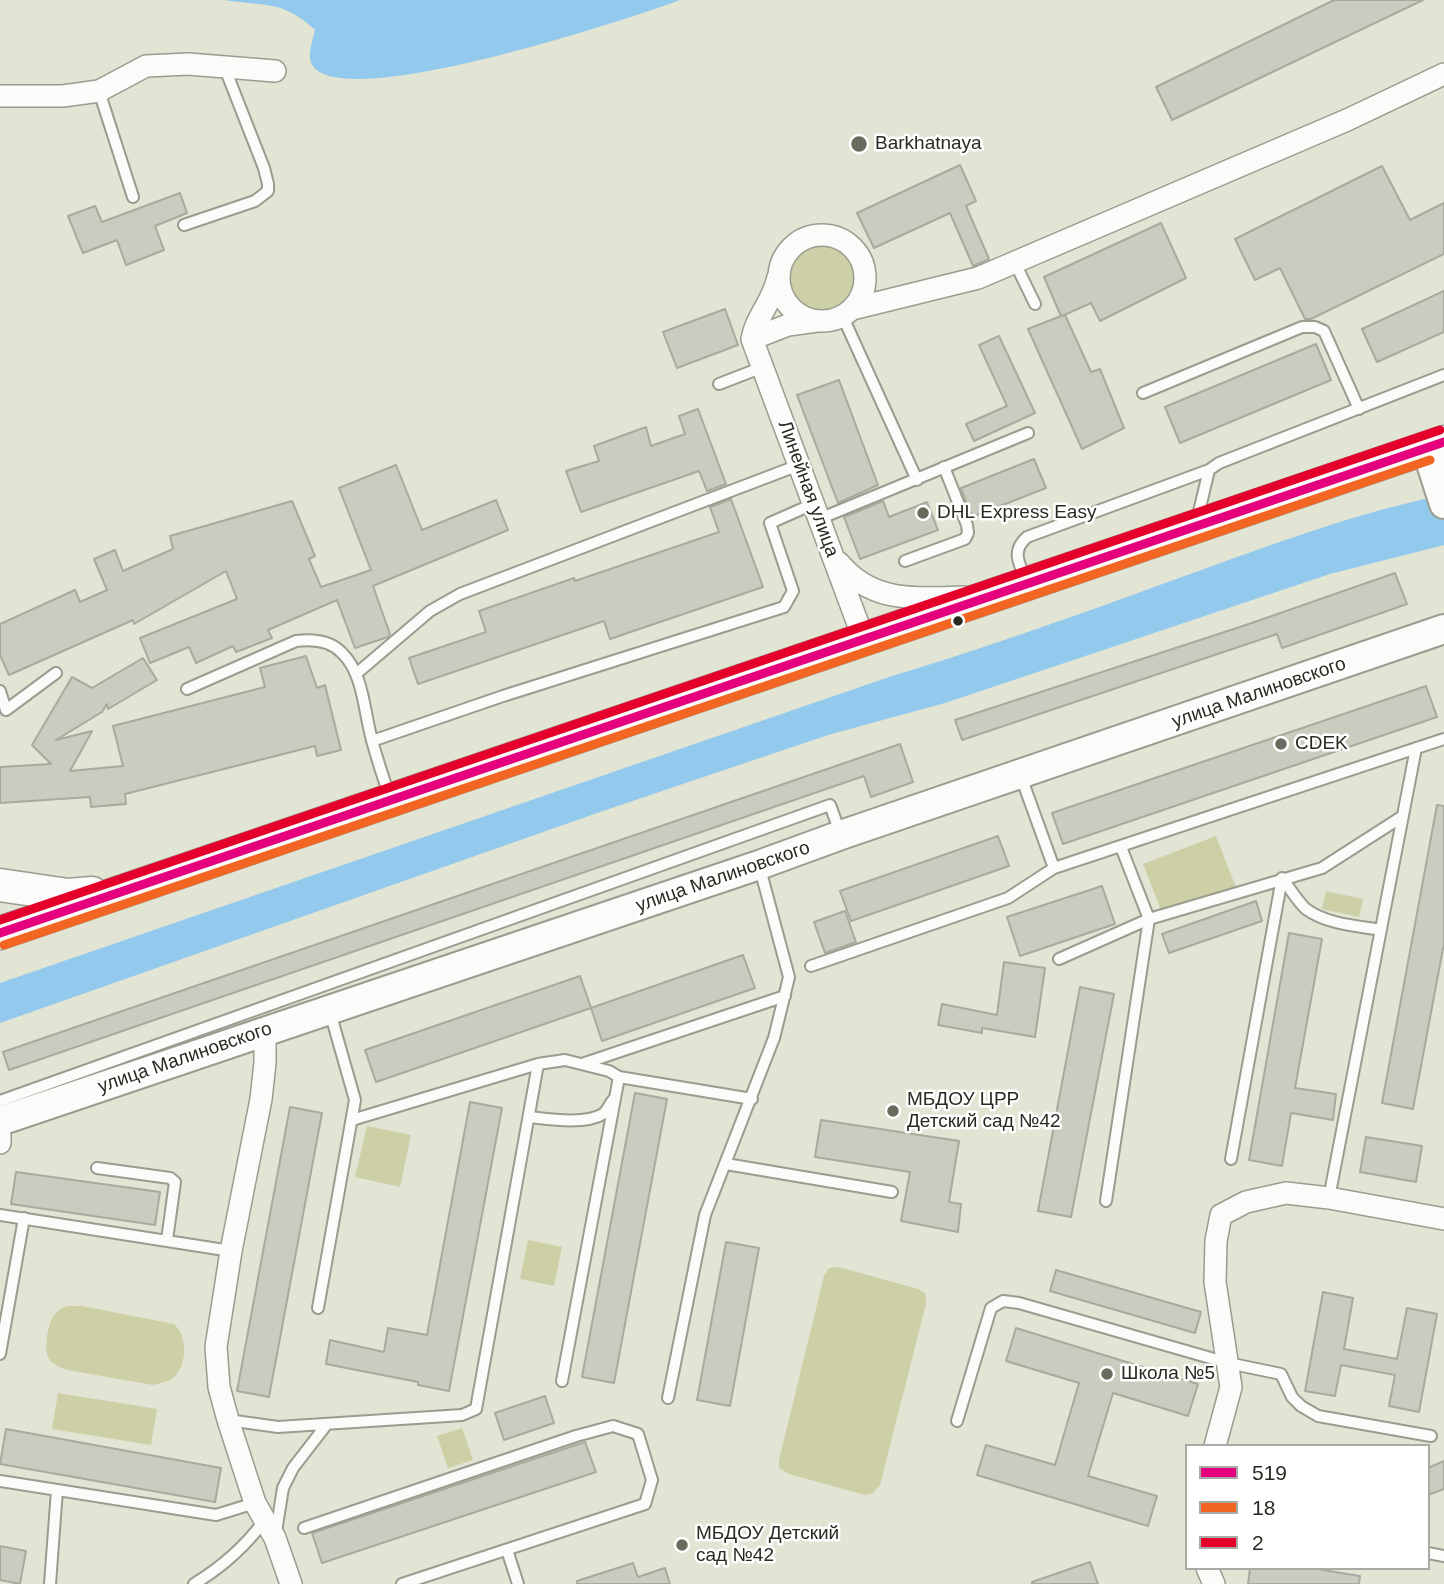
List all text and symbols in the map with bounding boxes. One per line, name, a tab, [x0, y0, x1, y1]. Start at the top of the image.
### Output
place label: Barkhatnaya	[875, 133, 982, 155]
marker: Barkhatnaya	[849, 134, 869, 154]
street label: Линейная улица	[773, 418, 843, 560]
place label: DHL Express Easy	[937, 502, 1096, 524]
marker: DHL Express Easy	[915, 505, 931, 521]
unlabelled marker	[951, 614, 965, 628]
street label: улица Малиновского	[1169, 653, 1349, 733]
place label: CDEK	[1295, 733, 1348, 755]
marker: CDEK	[1273, 736, 1289, 752]
street label: улица Малиновского	[633, 837, 813, 917]
street label: улица Малиновского	[95, 1018, 275, 1098]
place label: МБДОУ ЦРР Детский сад №42	[907, 1089, 1061, 1133]
marker: МБДОУ ЦРР Детский сад №42	[885, 1103, 901, 1119]
place label: Школа №5	[1121, 1363, 1215, 1385]
marker: Школа №5	[1099, 1366, 1115, 1382]
legend	[1185, 1444, 1430, 1570]
text: 519	[1252, 1461, 1287, 1484]
text: 18	[1252, 1496, 1275, 1519]
place label: МБДОУ Детский сад №42	[696, 1523, 839, 1567]
text: 2	[1252, 1531, 1264, 1554]
marker: МБДОУ Детский сад №42	[674, 1537, 690, 1553]

